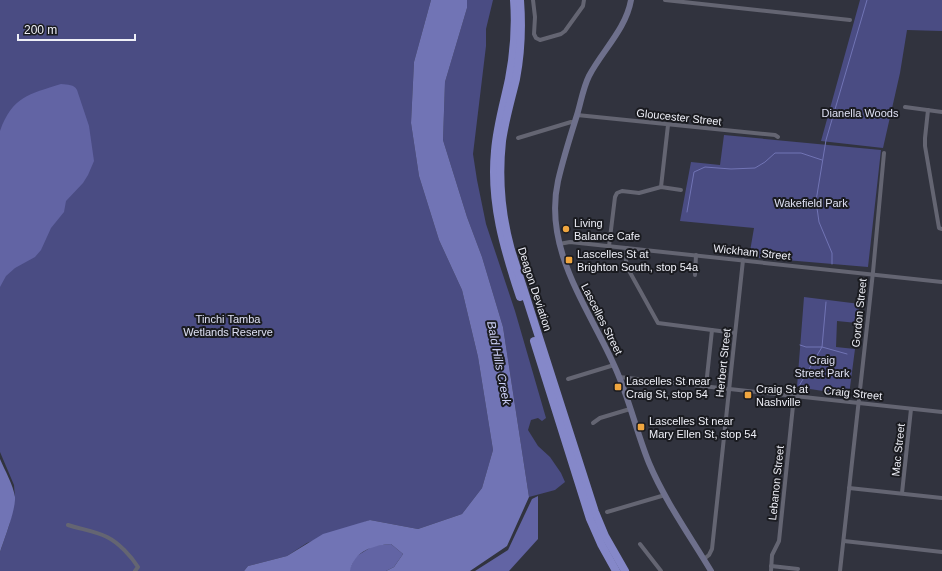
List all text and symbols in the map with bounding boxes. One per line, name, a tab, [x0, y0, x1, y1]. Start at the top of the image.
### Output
scale bar	[18, 16, 135, 42]
text: 200 m	[24, 23, 57, 37]
street label: Gloucester Street	[636, 107, 722, 127]
park label: Dianella Woods	[822, 107, 899, 119]
park label: Wakefield Park	[774, 197, 848, 209]
place label: Living Balance Cafe	[574, 217, 640, 242]
marker: Living Balance Cafe	[561, 224, 571, 234]
street label: Wickham Street	[713, 242, 791, 262]
street label: Deagon Deviation	[516, 246, 554, 332]
place label: Lascelles St at Brighton South, stop 54a	[577, 248, 699, 273]
marker: Lascelles St at Brighton South, stop 54a	[564, 255, 574, 265]
street label: Gordon Street	[849, 278, 869, 348]
street label: Lascelles Street	[579, 281, 625, 357]
park label: Tinchi Tamba Wetlands Reserve	[183, 313, 273, 338]
water label: Bald Hills Creek	[484, 320, 514, 407]
street label: Herbert Street	[713, 328, 733, 398]
park label: Craig Street Park	[794, 354, 850, 379]
place label: Lascelles St near Craig St, stop 54	[626, 375, 711, 400]
marker: Lascelles St near Craig St, stop 54	[613, 382, 623, 392]
place label: Craig St at Nashville	[756, 383, 808, 408]
street label: Craig Street	[823, 384, 883, 402]
marker: Craig St at Nashville	[743, 390, 753, 400]
place label: Lascelles St near Mary Ellen St, stop 54	[649, 415, 757, 440]
marker: Lascelles St near Mary Ellen St, stop 54	[636, 422, 646, 432]
street label: Mac Street	[889, 423, 907, 477]
street label: Lebanon Street	[766, 445, 786, 521]

